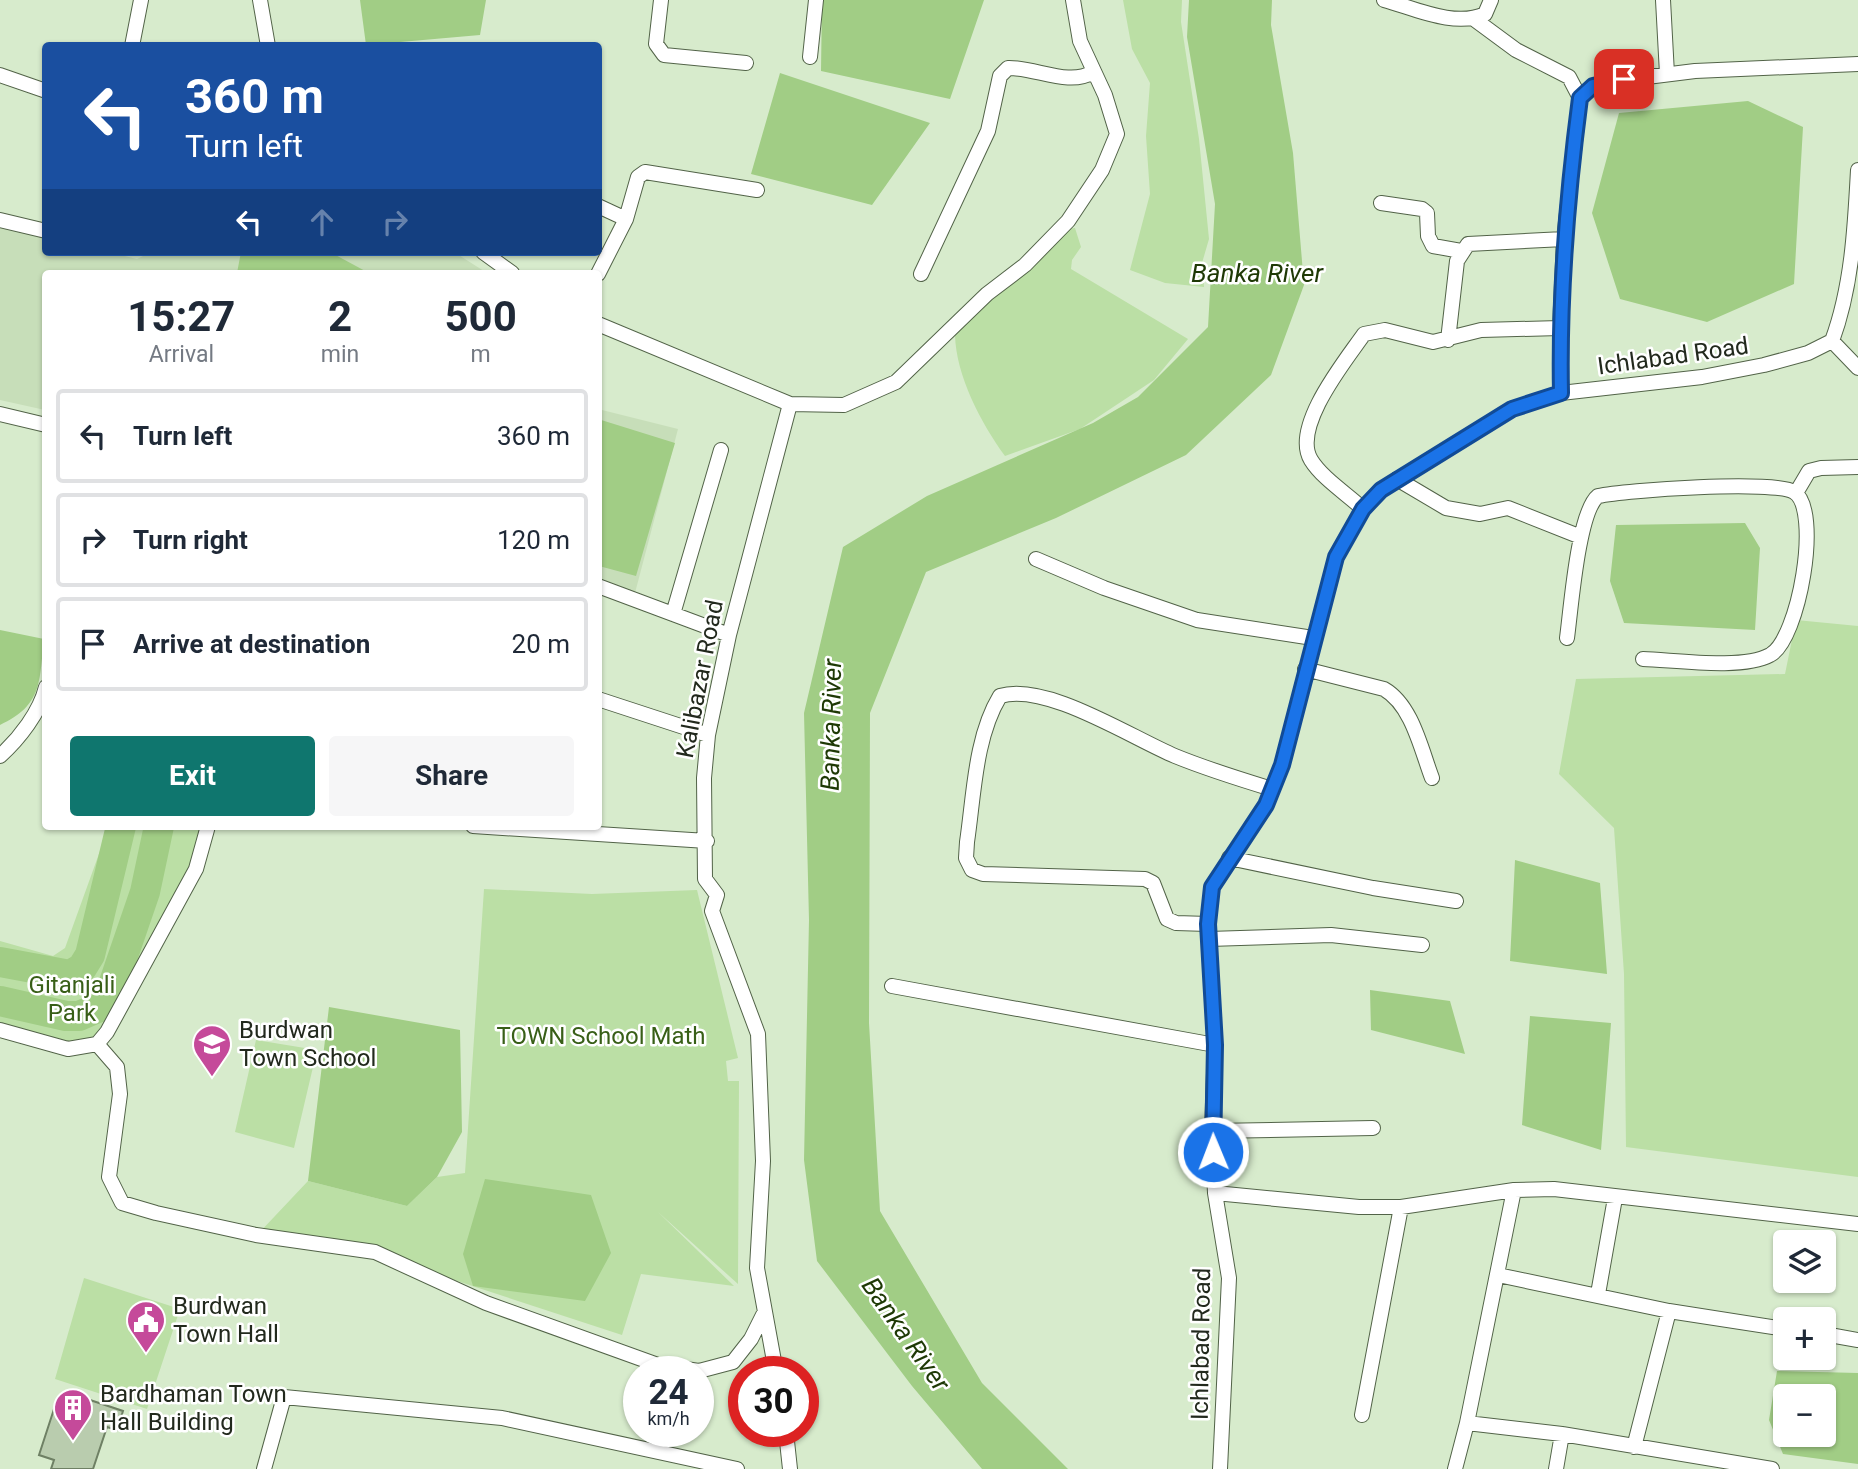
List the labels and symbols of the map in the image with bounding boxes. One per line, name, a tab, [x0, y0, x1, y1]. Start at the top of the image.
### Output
pin	[1594, 49, 1654, 109]
water label: Banka River	[1191, 258, 1324, 288]
street label: Ichlabad Road	[1596, 332, 1750, 380]
street label: Kalibazar Road	[671, 598, 729, 760]
water label: Banka River	[815, 657, 847, 791]
park label: Gitanjali Park	[29, 971, 115, 1027]
place label: Burdwan Town School	[239, 1016, 376, 1072]
park label: TOWN School Math	[496, 1022, 706, 1050]
school or university icon: Burdwan Town School	[191, 1023, 233, 1078]
position arrow	[1176, 1115, 1250, 1189]
street label: Ichlabad Road	[1186, 1268, 1216, 1420]
water label: Banka River	[856, 1271, 957, 1398]
place label: Burdwan Town Hall	[173, 1292, 279, 1348]
public building icon: Burdwan Town Hall	[125, 1299, 167, 1354]
speed limit sign: 30	[728, 1356, 819, 1447]
place label: Bardhaman Town Hall Building	[100, 1380, 287, 1436]
building icon: Bardhaman Town Hall Building	[52, 1387, 94, 1442]

